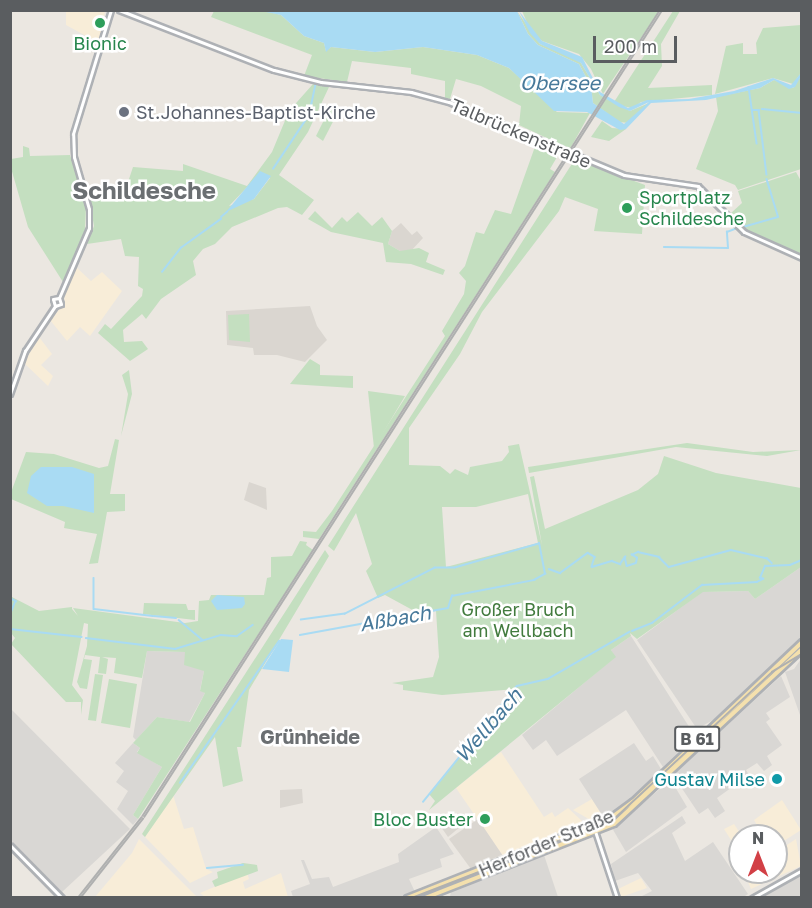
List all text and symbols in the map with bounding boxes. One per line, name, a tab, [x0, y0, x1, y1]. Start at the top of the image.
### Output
marker: Bionic	[93, 16, 107, 30]
scale bar	[596, 24, 680, 62]
place label: Bionic	[73, 32, 127, 54]
text: 200 m	[604, 35, 657, 57]
water label: Obersee	[520, 70, 600, 94]
street label: Talbrückenstraße	[448, 94, 594, 172]
place label: St.Johannes-Baptist-Kirche	[136, 101, 376, 123]
marker: St.Johannes-Baptist-Kirche	[117, 105, 131, 119]
district label: Schildesche	[72, 176, 216, 204]
place label: Sportplatz Schildesche	[639, 187, 744, 230]
marker: Sportplatz Schildesche	[620, 201, 634, 215]
park label: Großer Bruch am Wellbach	[461, 599, 575, 642]
water label: Aßbach	[358, 600, 432, 636]
water label: Wellbach	[450, 683, 526, 767]
district label: Grünheide	[260, 724, 360, 748]
road number: B 61	[673, 726, 721, 752]
place label: Gustav Milse	[654, 768, 765, 790]
marker: Gustav Milse	[770, 772, 784, 786]
street label: Herforder Straße	[475, 805, 617, 881]
place label: Bloc Buster	[373, 808, 473, 830]
marker: Bloc Buster	[478, 812, 492, 826]
north arrow	[728, 824, 788, 884]
text: N	[752, 828, 764, 848]

